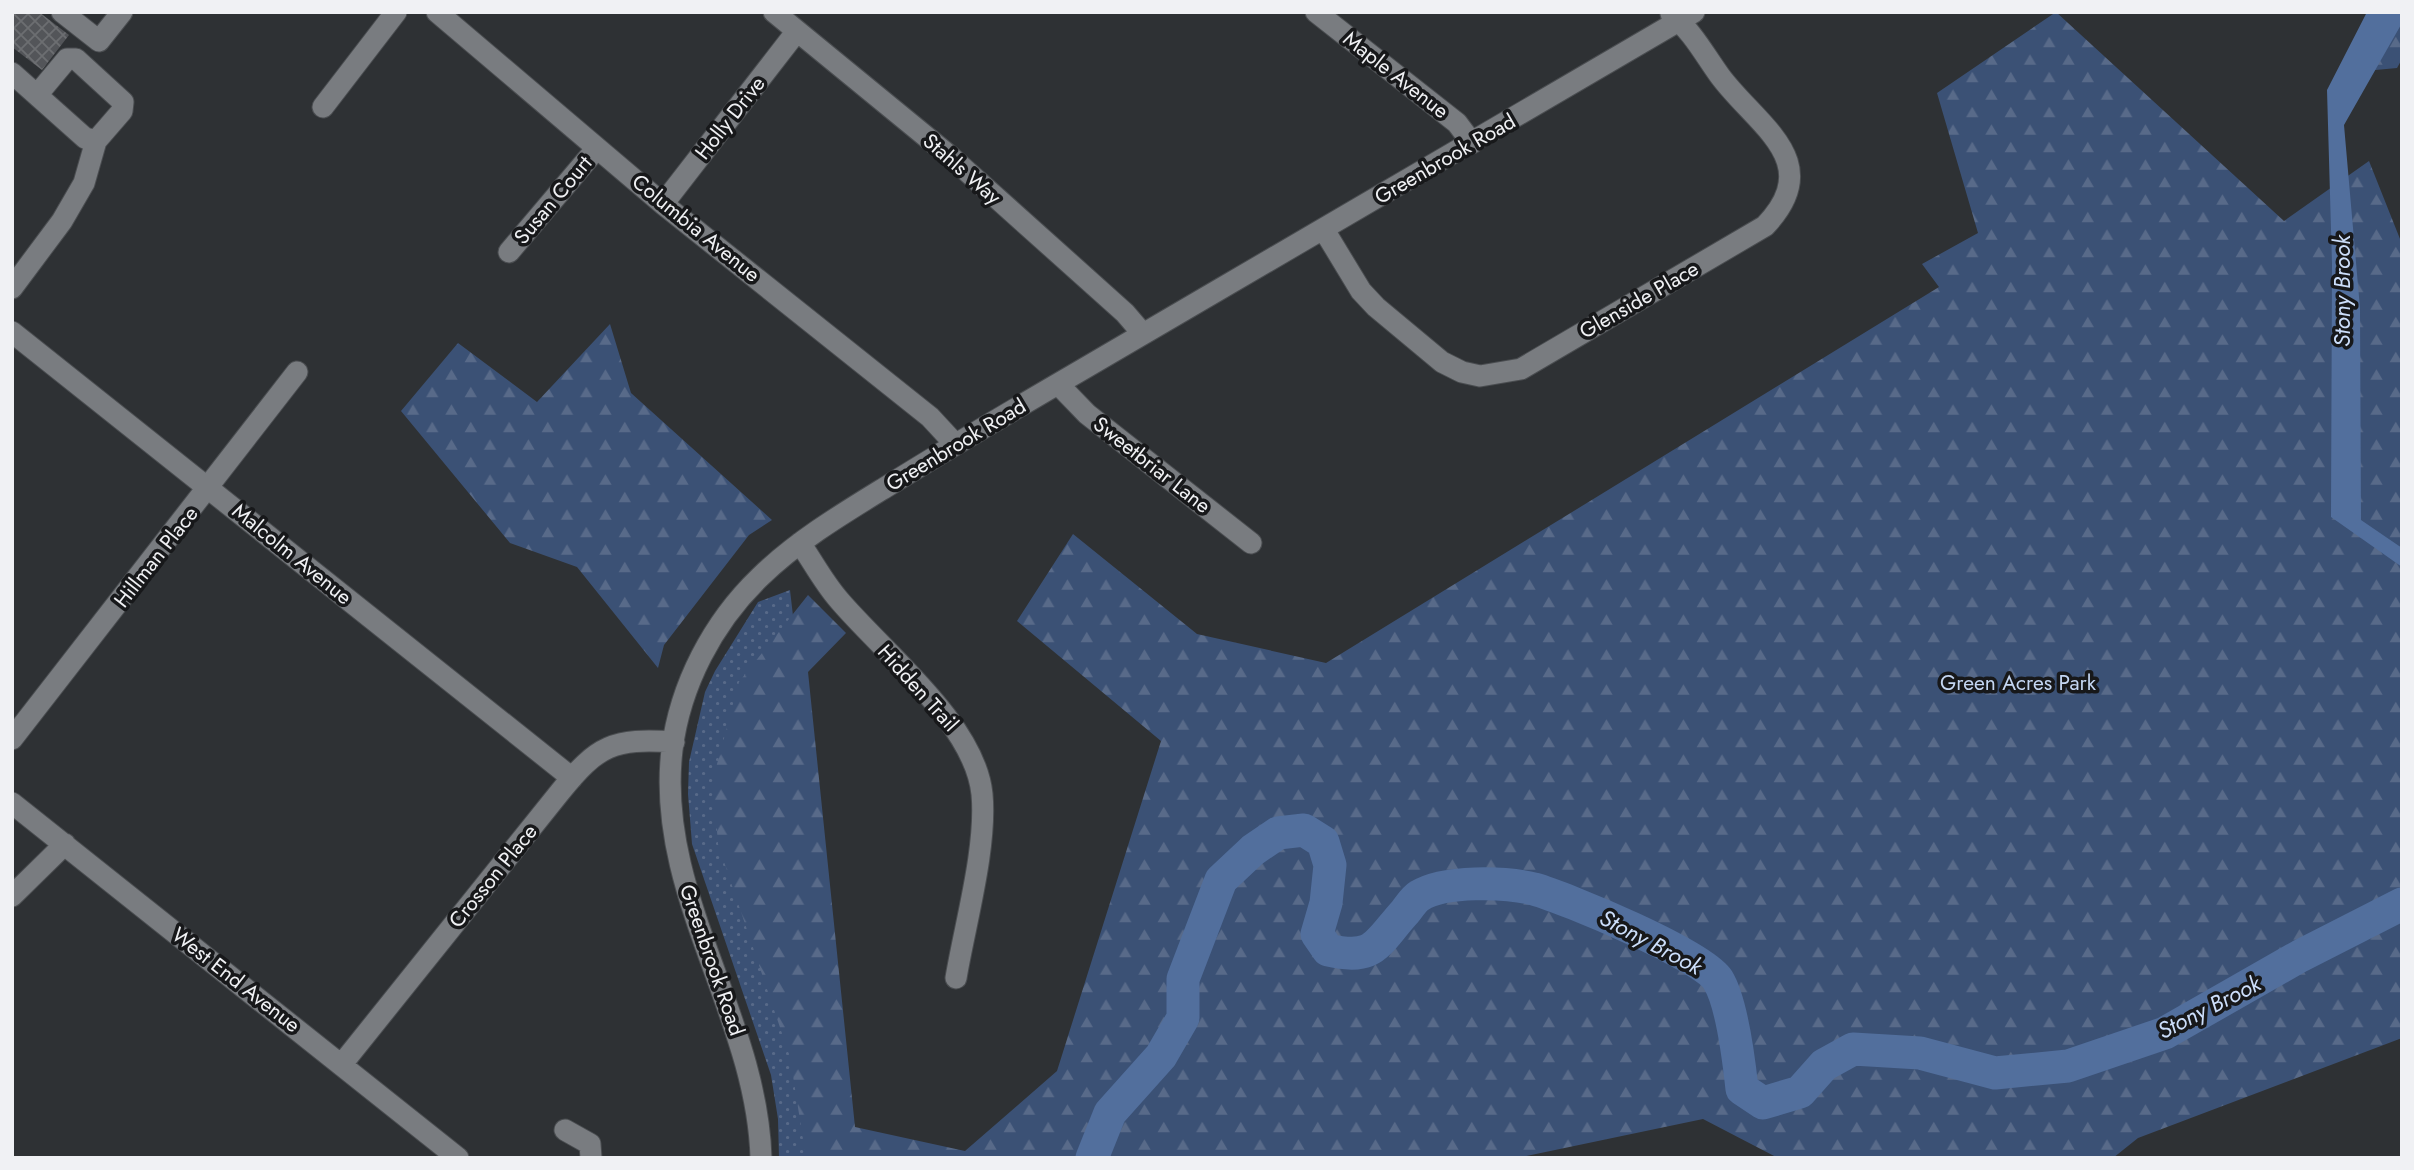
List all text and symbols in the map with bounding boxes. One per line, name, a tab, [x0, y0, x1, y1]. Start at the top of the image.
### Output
street label: Maple Avenue	[1337, 24, 1455, 126]
street label: Holly Drive	[688, 70, 772, 166]
street label: Greenbrook Road	[1369, 106, 1521, 212]
street label: Stahls Way	[916, 126, 1008, 212]
street label: Susan Court	[507, 149, 599, 251]
street label: Columbia Avenue	[625, 167, 767, 289]
water label: Stony Brook	[2325, 234, 2359, 347]
street label: Glenside Place	[1574, 254, 1704, 346]
street label: Greenbrook Road	[880, 391, 1032, 499]
street label: Sweetbriar Lane	[1087, 410, 1217, 521]
street label: Malcolm Avenue	[226, 496, 358, 612]
street label: Hillman Place	[107, 500, 205, 614]
street label: Hidden Trail	[871, 638, 965, 738]
park label: Green Acres Park	[1940, 668, 2097, 698]
street label: Crosson Place	[442, 818, 544, 934]
street label: Greenbrook Road	[672, 880, 752, 1040]
water label: Stony Brook	[1594, 901, 1710, 984]
street label: West End Avenue	[165, 920, 307, 1040]
water label: Stony Brook	[2151, 966, 2268, 1048]

